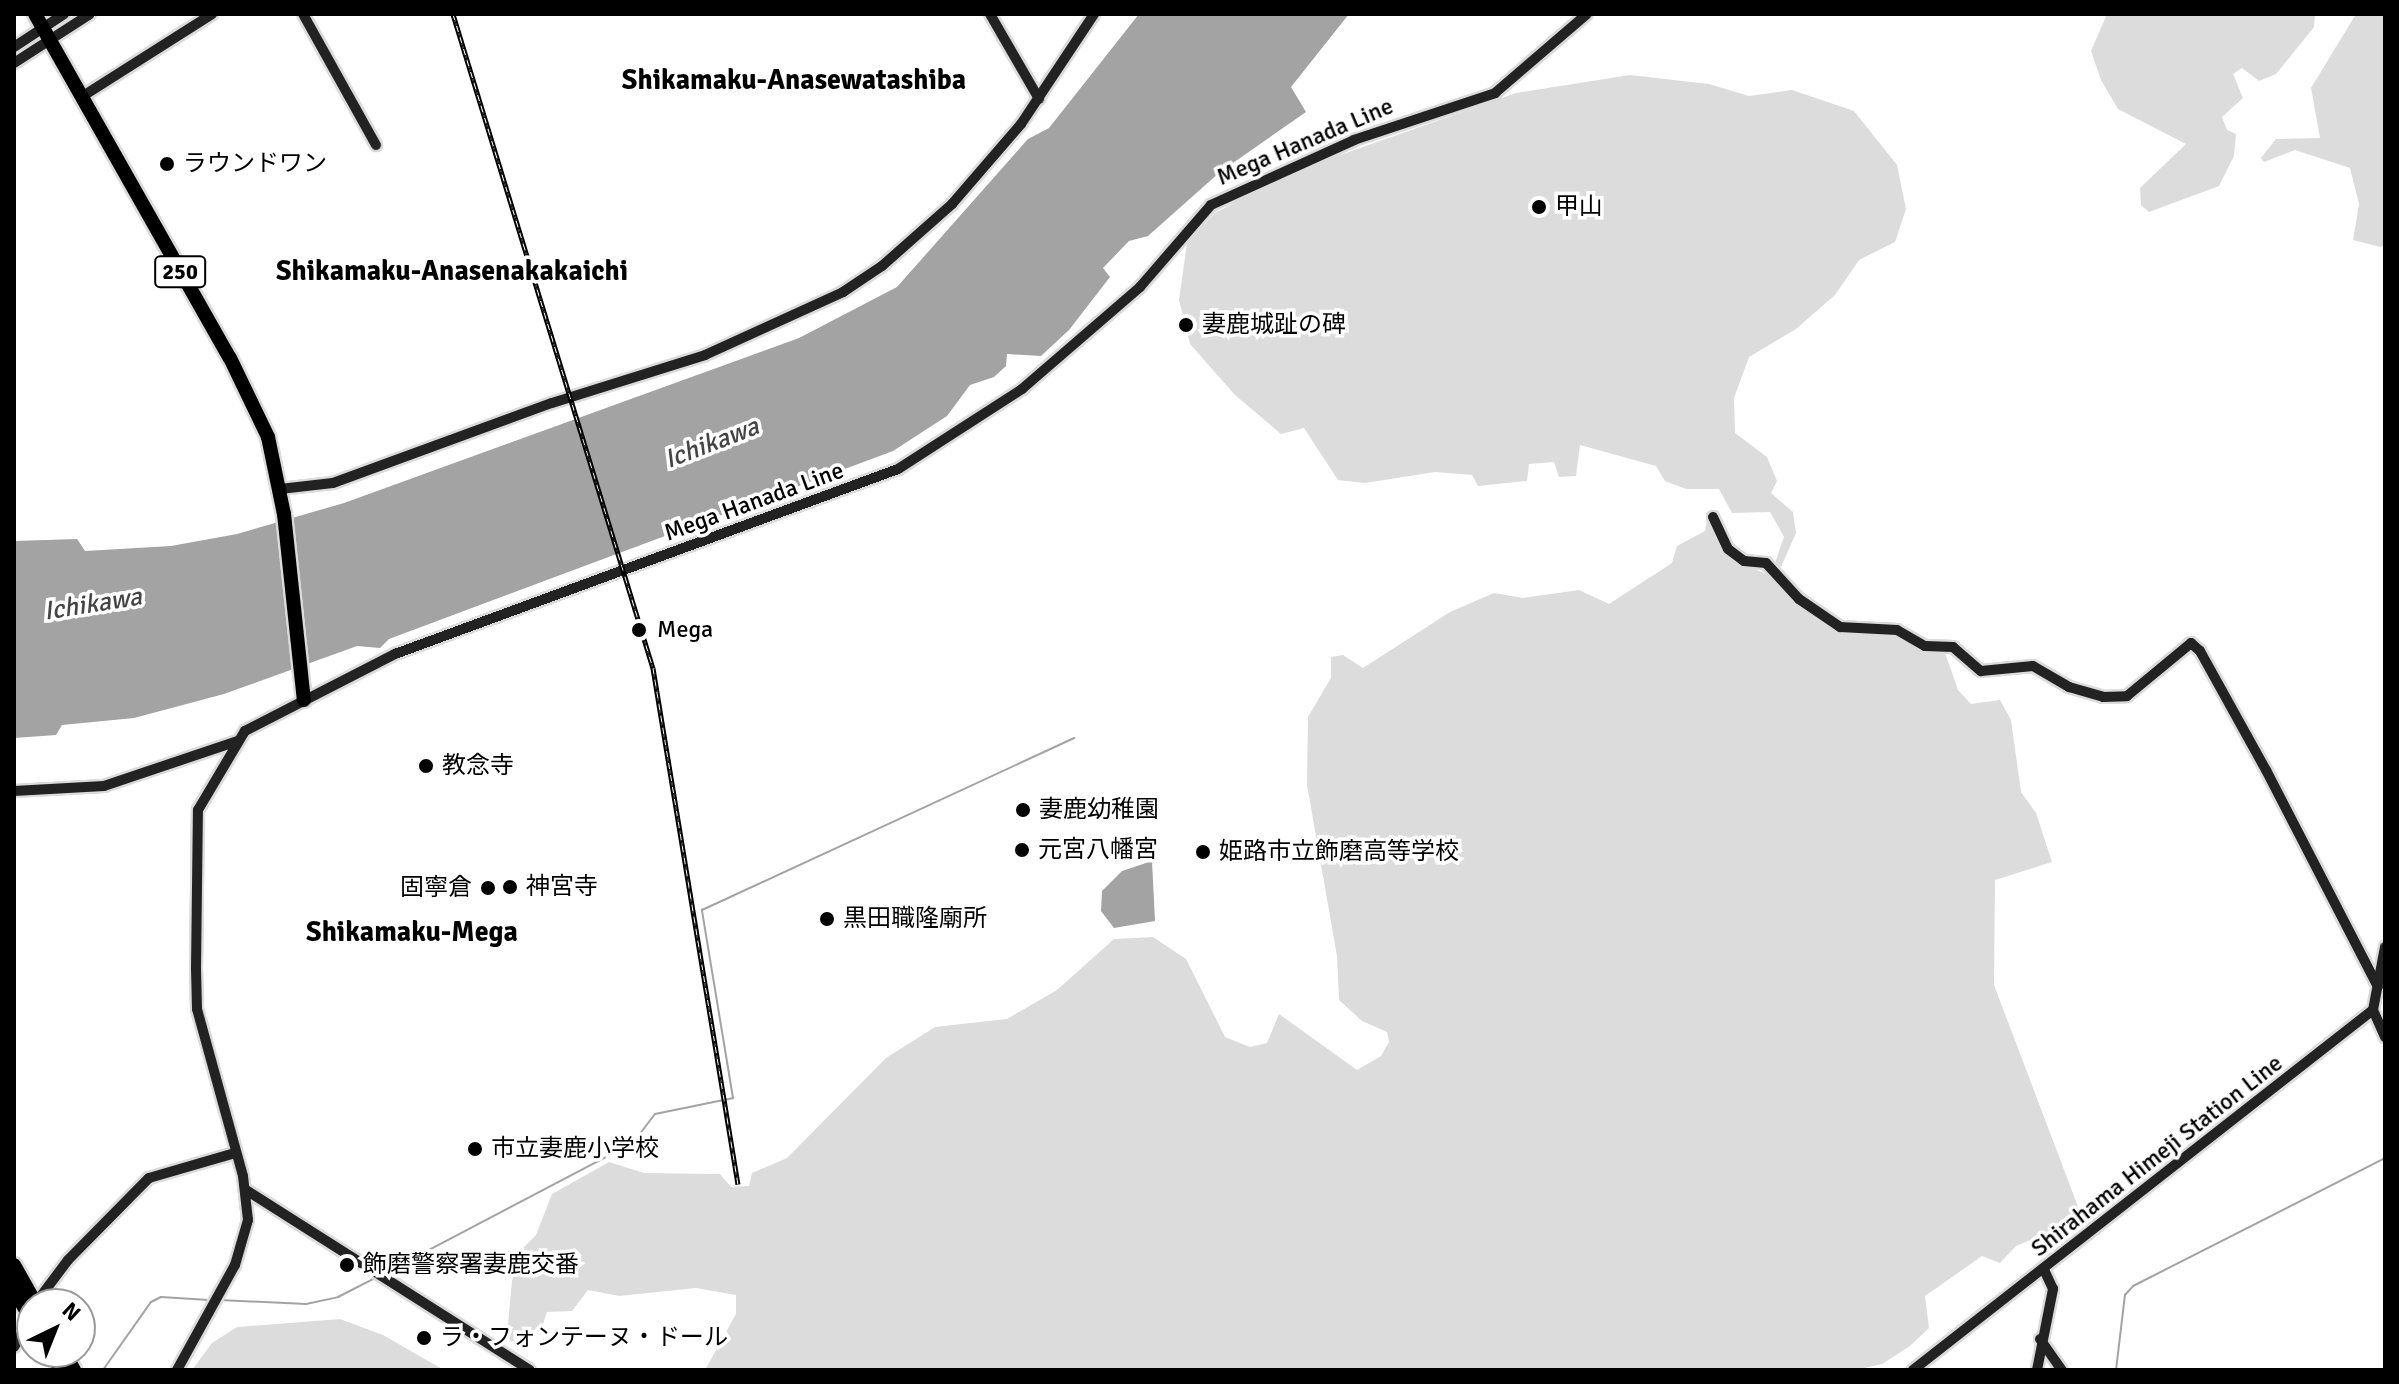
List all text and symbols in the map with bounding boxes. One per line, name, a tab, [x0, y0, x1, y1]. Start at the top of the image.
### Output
district label: Shikamaku-Anasewatashiba	[622, 63, 966, 97]
street label: Mega Hanada Line	[1212, 92, 1398, 192]
place label: ラウンドワン	[183, 150, 327, 178]
marker: ラウンドワン	[158, 155, 176, 173]
place label: 甲山	[1555, 193, 1603, 221]
marker: 甲山	[1530, 198, 1548, 216]
road number: 250	[154, 254, 206, 290]
district label: Shikamaku-Anasenakakaichi	[276, 254, 628, 288]
place label: 妻鹿城趾の碑	[1202, 311, 1346, 339]
marker: 妻鹿城趾の碑	[1177, 316, 1195, 334]
water label: Ichikawa	[660, 412, 764, 476]
street label: Mega Hanada Line	[660, 456, 848, 548]
water label: Ichikawa	[42, 582, 144, 628]
place label: Mega	[657, 616, 713, 644]
marker: Mega	[628, 619, 650, 641]
place label: 教念寺	[442, 752, 514, 780]
marker: 教念寺	[417, 757, 435, 775]
place label: 妻鹿幼稚園	[1039, 796, 1159, 824]
marker: 妻鹿幼稚園	[1014, 801, 1032, 819]
place label: 元宮八幡宮	[1038, 836, 1158, 864]
place label: 姫路市立飾磨高等学校	[1219, 838, 1459, 866]
marker: 元宮八幡宮	[1013, 841, 1031, 859]
marker: 姫路市立飾磨高等学校	[1194, 843, 1212, 861]
place label: 神宮寺	[526, 873, 598, 901]
place label: 固寧倉	[400, 874, 472, 902]
marker: 神宮寺	[501, 878, 519, 896]
marker: 固寧倉	[479, 879, 497, 897]
place label: 黒田職隆廟所	[843, 905, 987, 933]
marker: 黒田職隆廟所	[818, 910, 836, 928]
district label: Shikamaku-Mega	[306, 915, 518, 949]
street label: Shirahama Himeji Station Line	[2026, 1049, 2288, 1263]
place label: 市立妻鹿小学校	[491, 1135, 659, 1163]
marker: 市立妻鹿小学校	[466, 1140, 484, 1158]
place label: 飾磨警察署妻鹿交番	[363, 1251, 579, 1279]
marker: 飾磨警察署妻鹿交番	[338, 1256, 356, 1274]
north arrow	[16, 1288, 96, 1368]
text: N	[57, 1296, 86, 1327]
place label: ラ・フォンテーヌ・ドール	[440, 1324, 728, 1352]
marker: ラ・フォンテーヌ・ドール	[415, 1329, 433, 1347]

